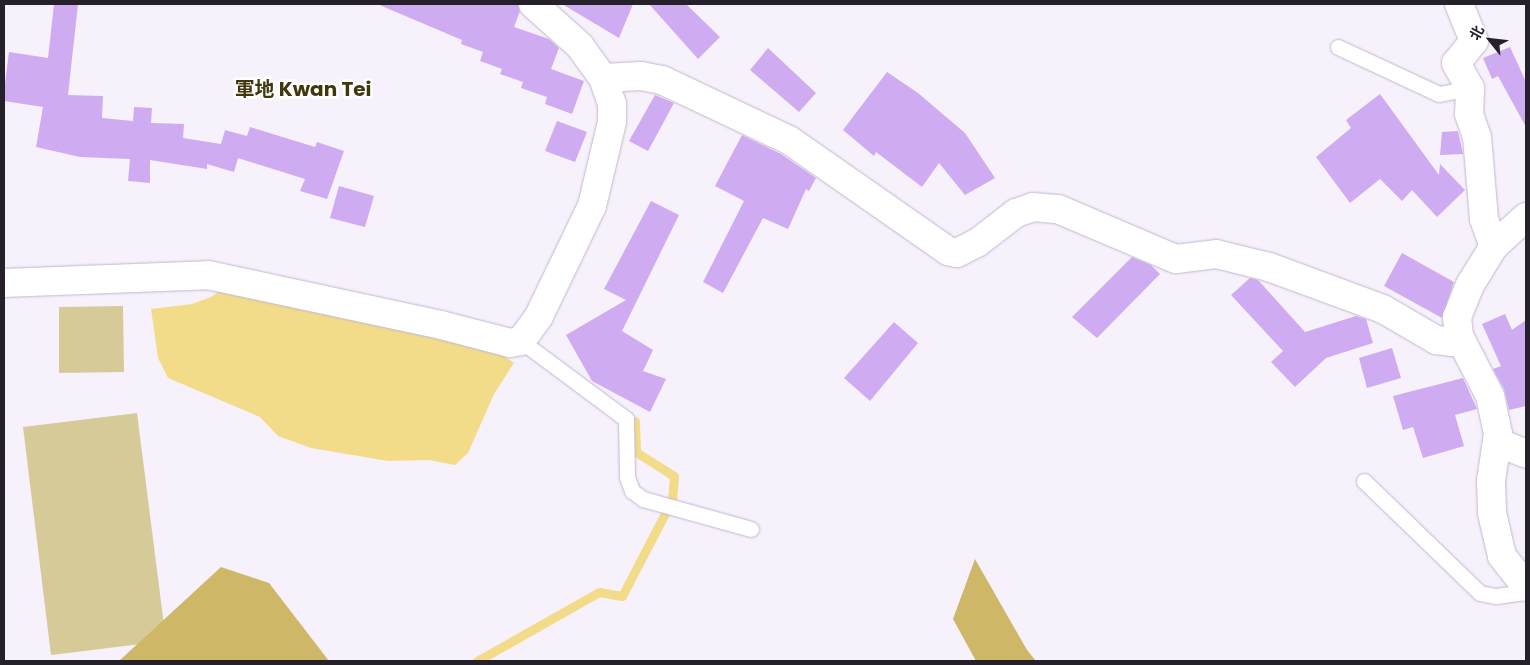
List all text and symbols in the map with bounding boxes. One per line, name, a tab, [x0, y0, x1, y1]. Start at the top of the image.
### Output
north arrow	[1465, 15, 1515, 65]
text: 北	[1465, 22, 1489, 44]
district label: 軍地 Kwan Tei	[235, 77, 371, 101]

